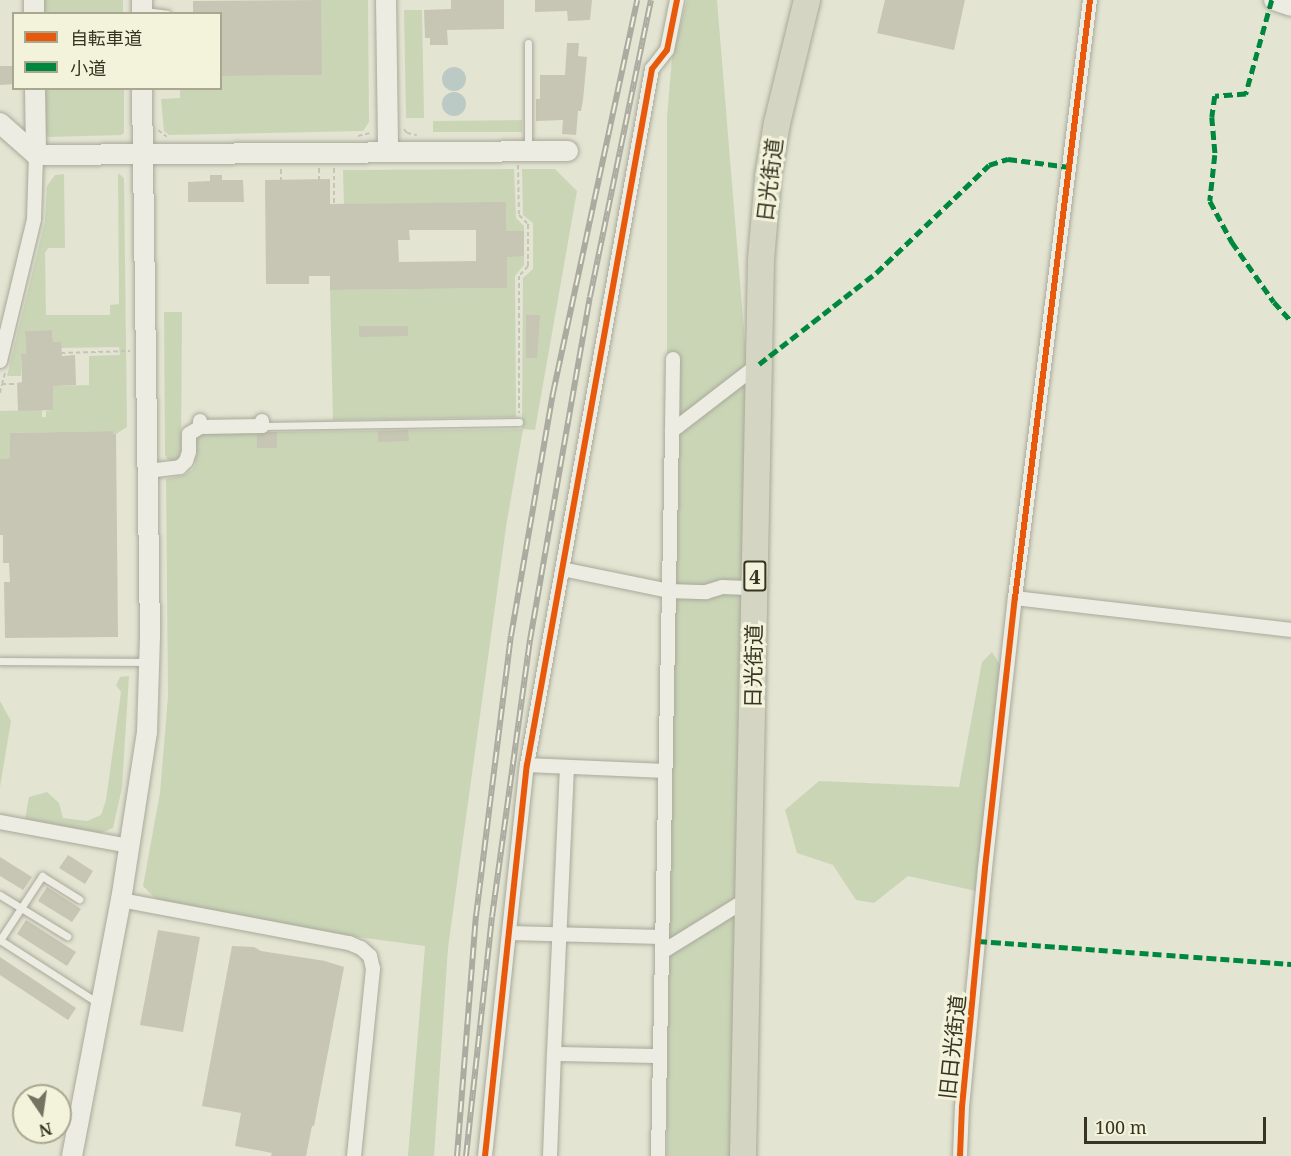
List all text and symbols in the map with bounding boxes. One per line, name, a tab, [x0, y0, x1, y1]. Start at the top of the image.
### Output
legend	[12, 12, 222, 90]
text: 自転車道	[70, 26, 142, 50]
text: 小道	[70, 56, 106, 80]
street label: 日光街道	[751, 137, 787, 223]
road number: 4	[743, 559, 767, 593]
street label: 日光街道	[740, 624, 766, 708]
street label: 旧日光街道	[934, 993, 970, 1101]
north arrow	[12, 1084, 72, 1144]
scale bar	[1087, 1105, 1268, 1143]
text: 100 m	[1095, 1115, 1147, 1139]
text: N	[37, 1117, 54, 1142]

